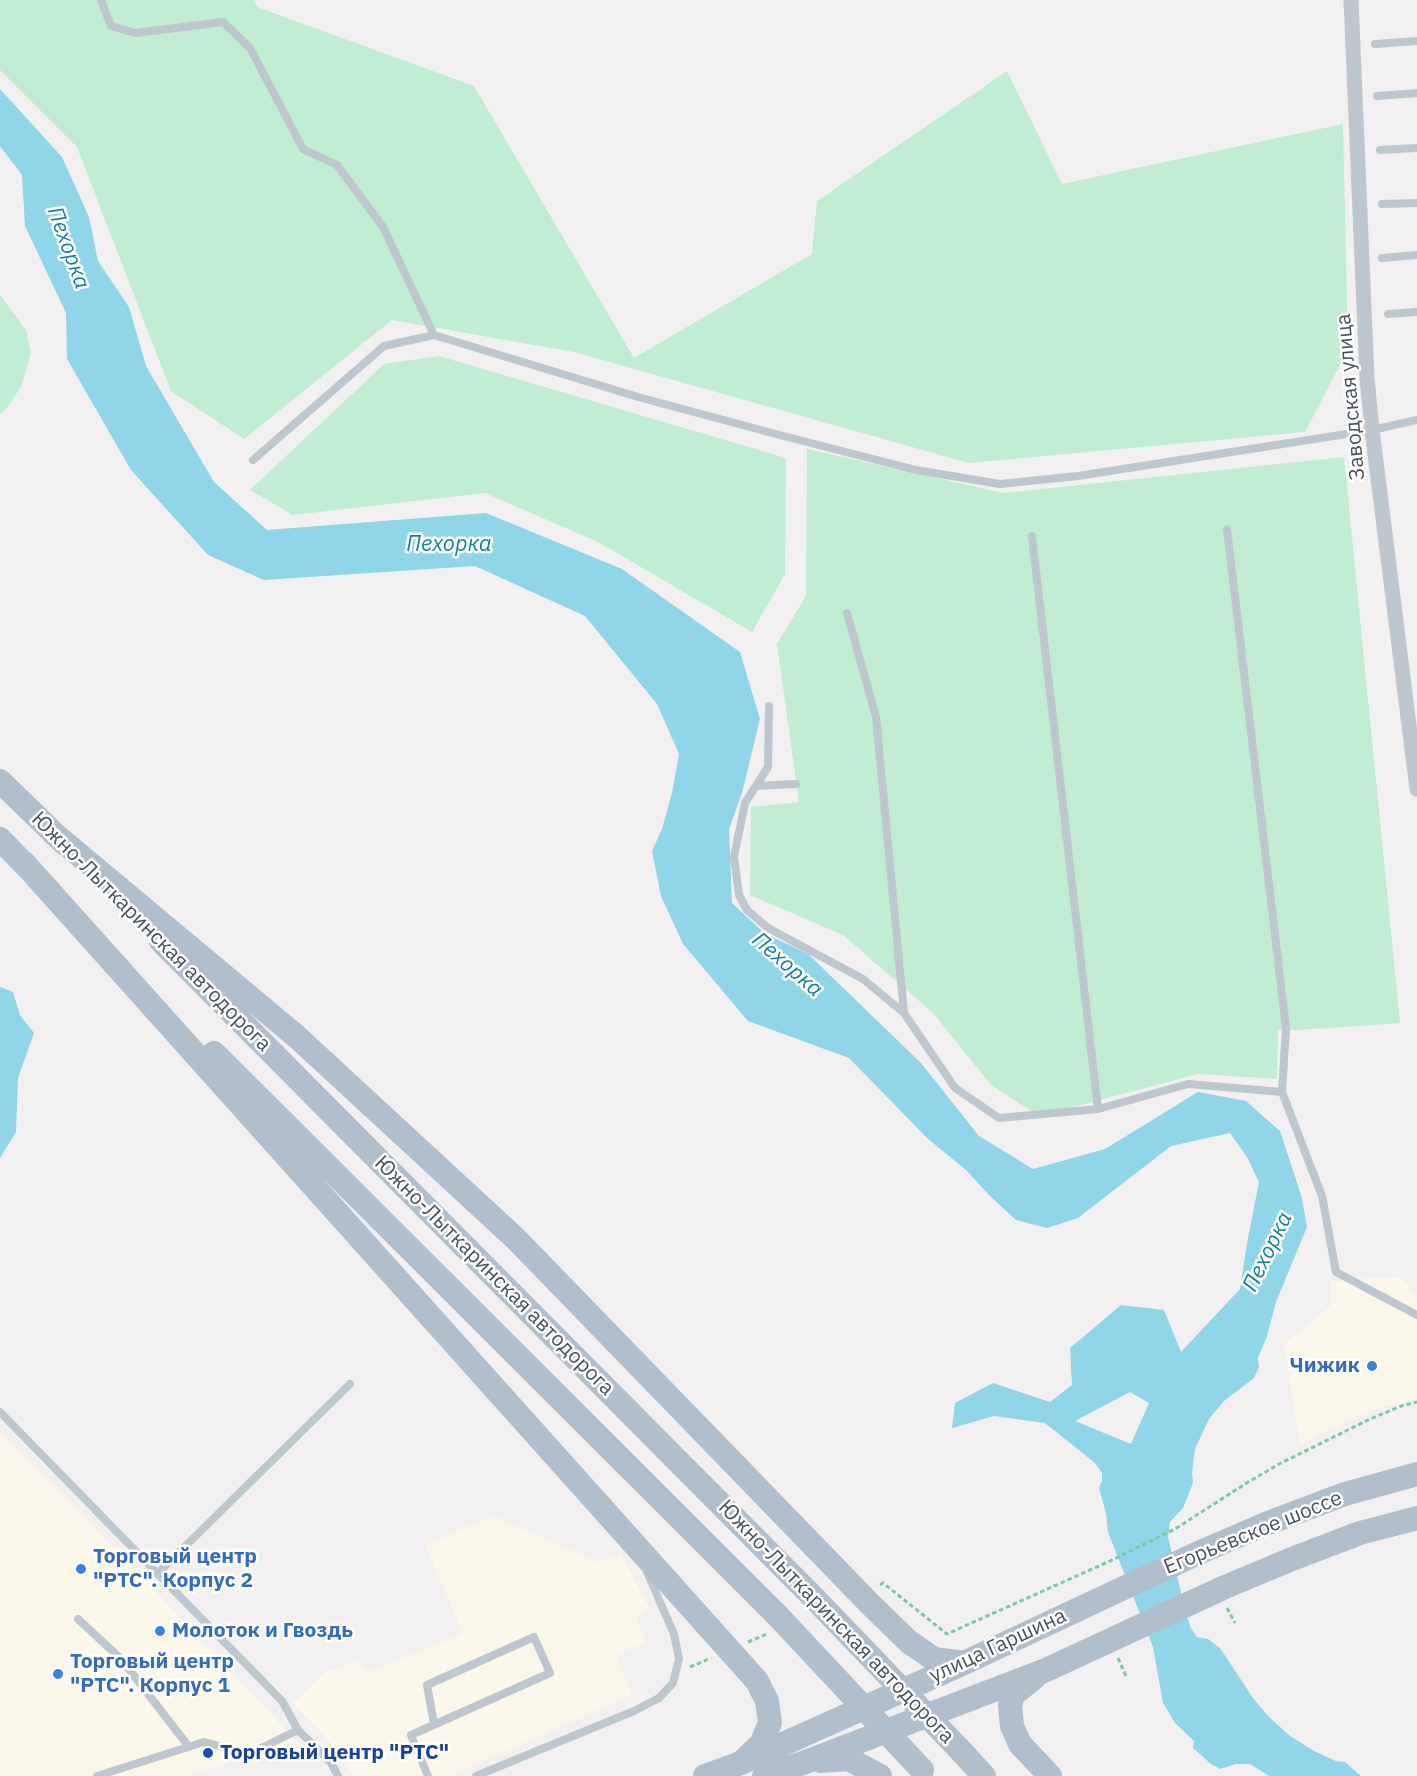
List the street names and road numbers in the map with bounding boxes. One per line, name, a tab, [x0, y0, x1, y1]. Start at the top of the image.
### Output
street label: Заводская улица	[1331, 313, 1371, 481]
street label: Южно-Лыткаринская автодорога	[26, 807, 276, 1057]
street label: Южно-Лыткаринская автодорога	[369, 1151, 619, 1401]
street label: Егорьевское шоссе	[1160, 1486, 1346, 1580]
street label: Южно-Лыткаринская автодорога	[713, 1495, 959, 1749]
street label: улица Гаршина	[926, 1603, 1070, 1689]

